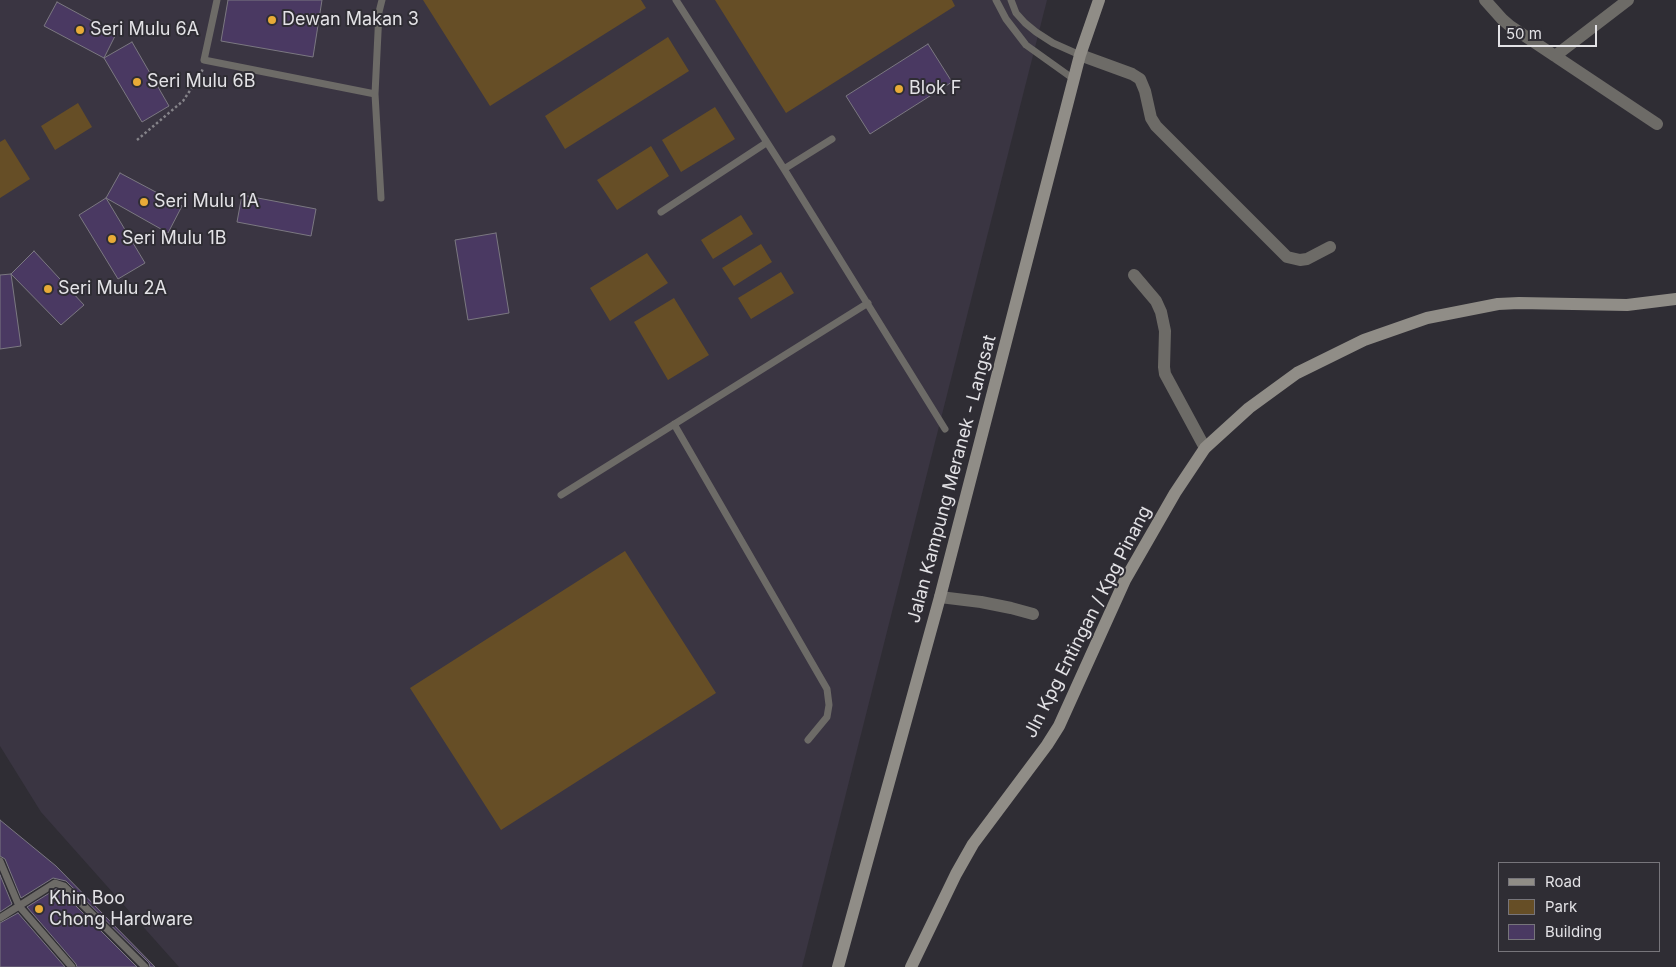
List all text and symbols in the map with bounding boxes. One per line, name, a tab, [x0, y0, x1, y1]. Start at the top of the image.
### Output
place label: Dewan Makan 3	[282, 9, 419, 31]
marker: Dewan Makan 3	[266, 14, 278, 26]
scale bar	[1501, 15, 1600, 47]
place label: Seri Mulu 6A	[90, 19, 199, 41]
marker: Seri Mulu 6A	[74, 24, 86, 36]
text: 50 m	[1506, 24, 1542, 43]
place label: Seri Mulu 6B	[147, 71, 255, 93]
marker: Seri Mulu 6B	[131, 76, 143, 88]
place label: Blok F	[909, 78, 961, 100]
marker: Blok F	[893, 83, 905, 95]
place label: Seri Mulu 1A	[154, 191, 259, 213]
marker: Seri Mulu 1A	[138, 196, 150, 208]
place label: Seri Mulu 1B	[122, 228, 227, 250]
marker: Seri Mulu 1B	[106, 233, 118, 245]
place label: Seri Mulu 2A	[58, 278, 167, 300]
marker: Seri Mulu 2A	[42, 283, 54, 295]
street label: Jalan Kampung Meranek - Langsat	[903, 333, 1001, 625]
street label: Jln Kpg Entingan / Kpg Pinang	[1020, 502, 1156, 742]
legend	[1498, 862, 1661, 952]
text: Road	[1545, 872, 1581, 891]
place label: Khin Boo Chong Hardware	[49, 888, 193, 931]
text: Park	[1545, 897, 1577, 916]
marker: Khin Boo Chong Hardware	[33, 903, 45, 915]
text: Building	[1545, 922, 1602, 941]

